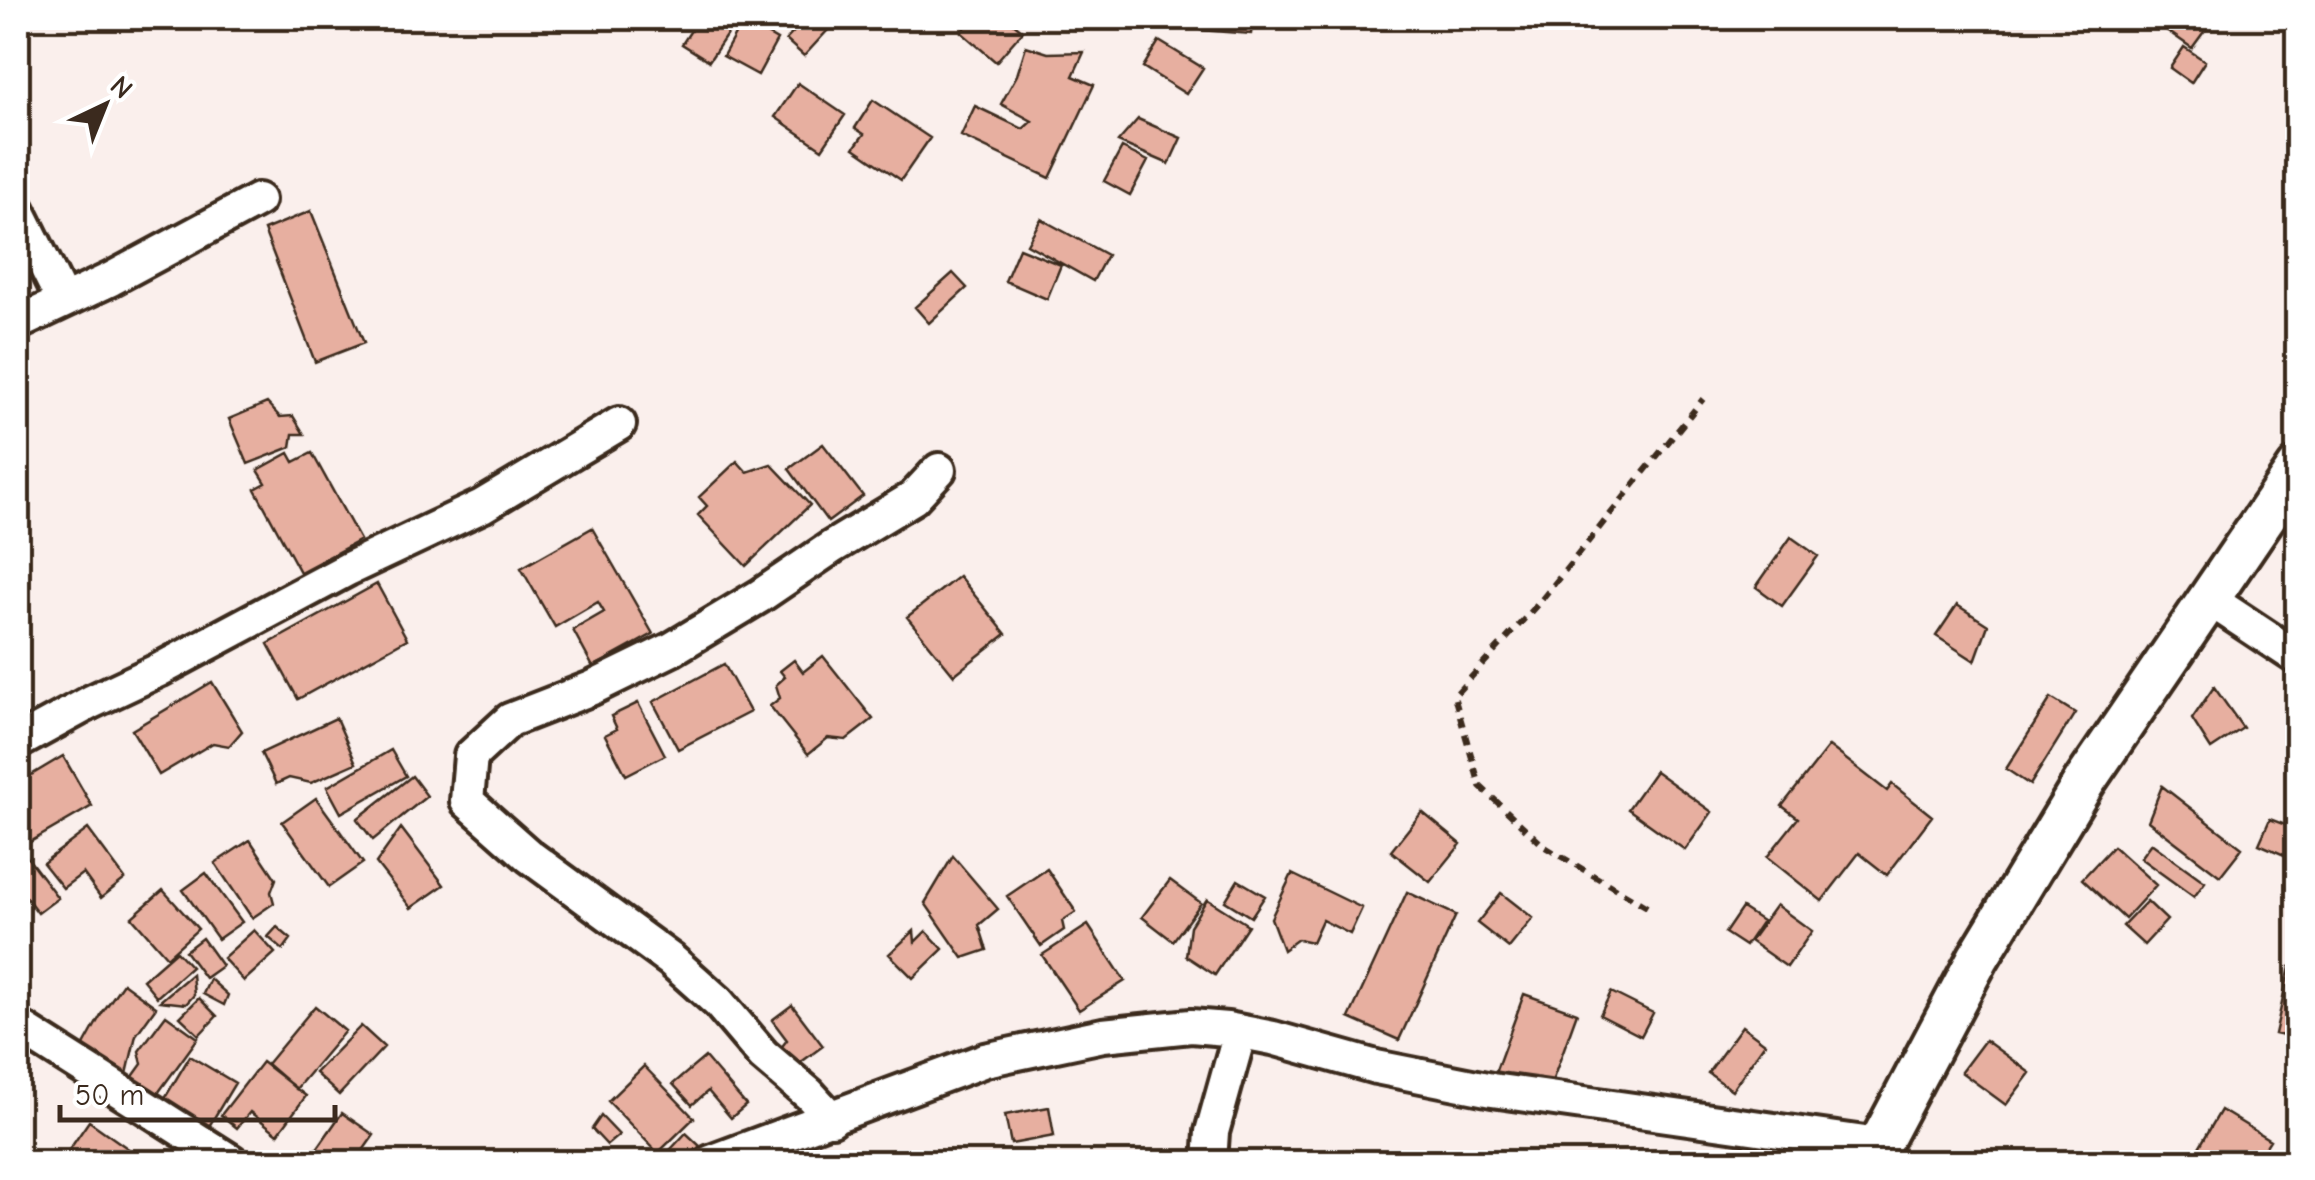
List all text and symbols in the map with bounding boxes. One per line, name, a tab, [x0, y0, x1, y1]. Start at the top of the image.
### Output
north arrow	[55, 55, 155, 155]
text: N	[104, 70, 139, 105]
scale bar	[60, 1060, 335, 1122]
text: 50 m	[75, 1078, 144, 1113]

